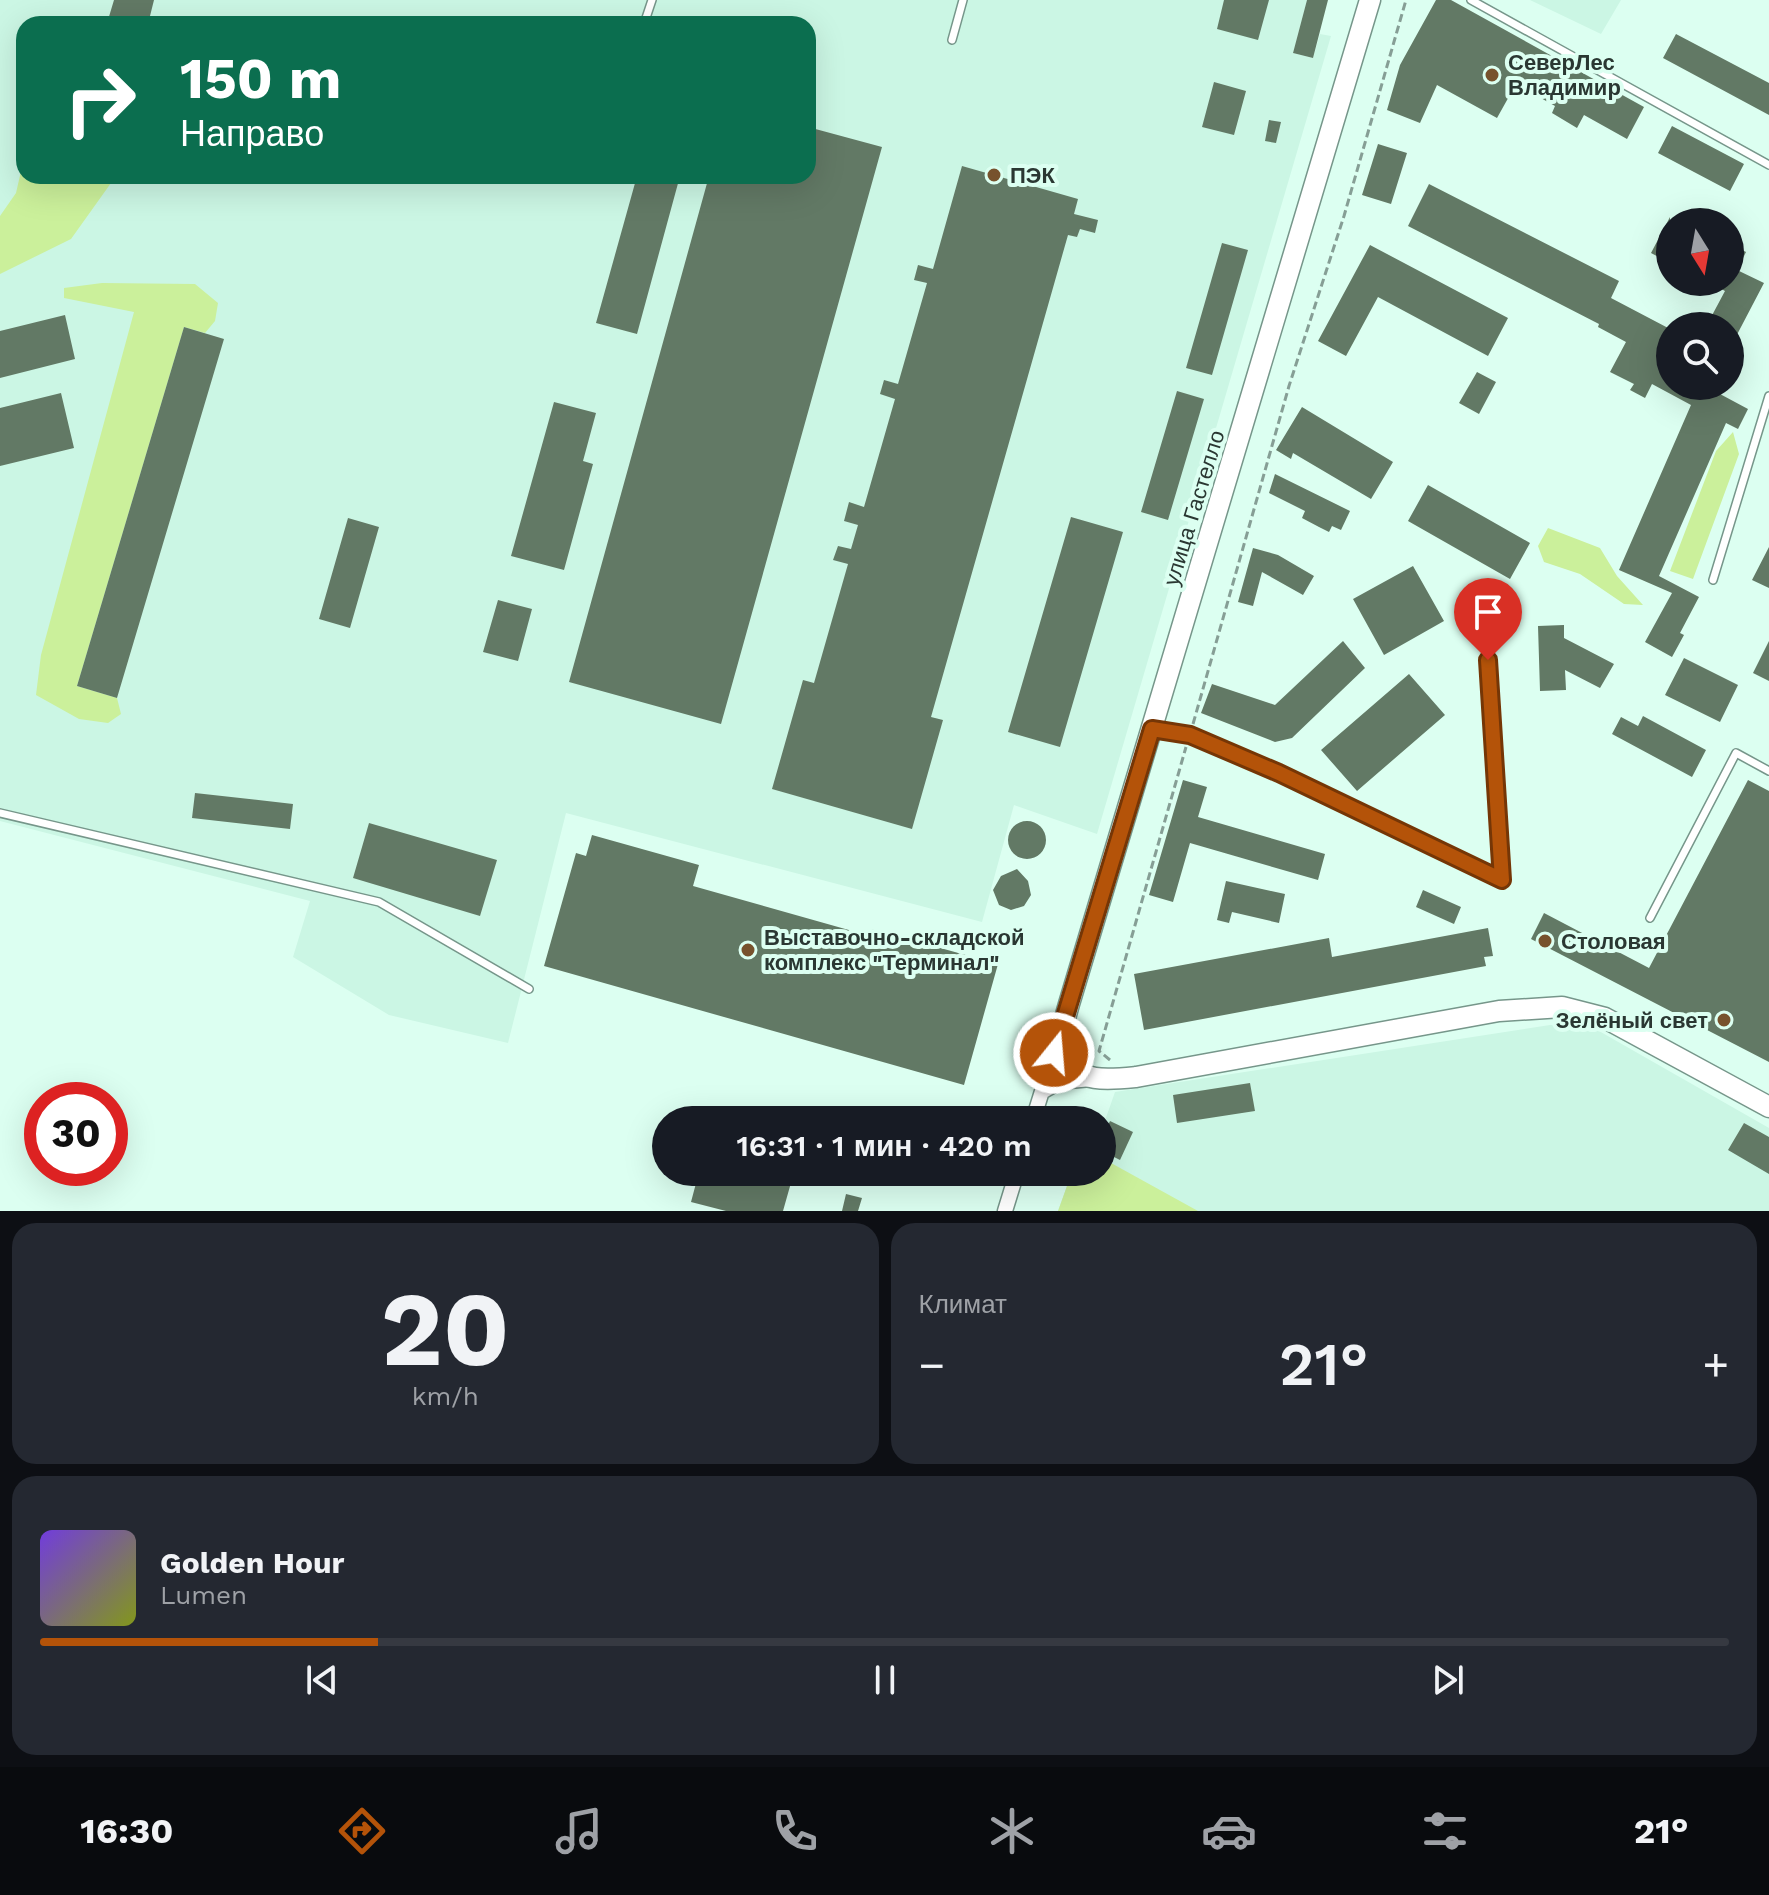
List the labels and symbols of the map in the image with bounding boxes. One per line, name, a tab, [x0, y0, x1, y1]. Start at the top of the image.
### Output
place label: СеверЛес Владимир	[1508, 50, 1621, 100]
marker: СеверЛес Владимир	[1483, 66, 1501, 84]
place label: ПЭК	[1010, 163, 1055, 188]
marker: ПЭК	[985, 166, 1003, 184]
north arrow	[1656, 208, 1744, 296]
street label: улица Гастелло	[1158, 427, 1230, 589]
pin	[1454, 578, 1522, 660]
place label: Выставочно-складской комплекс "Терминал"	[764, 925, 1024, 975]
place label: Столовая	[1561, 929, 1666, 954]
marker: Столовая	[1536, 932, 1554, 950]
marker: Выставочно-складской комплекс "Терминал"	[739, 941, 757, 959]
place label: Зелёный свет	[1556, 1008, 1708, 1033]
position arrow	[1012, 1011, 1096, 1095]
marker: Зелёный свет	[1715, 1011, 1733, 1029]
speed limit sign: 30	[24, 1082, 128, 1186]

